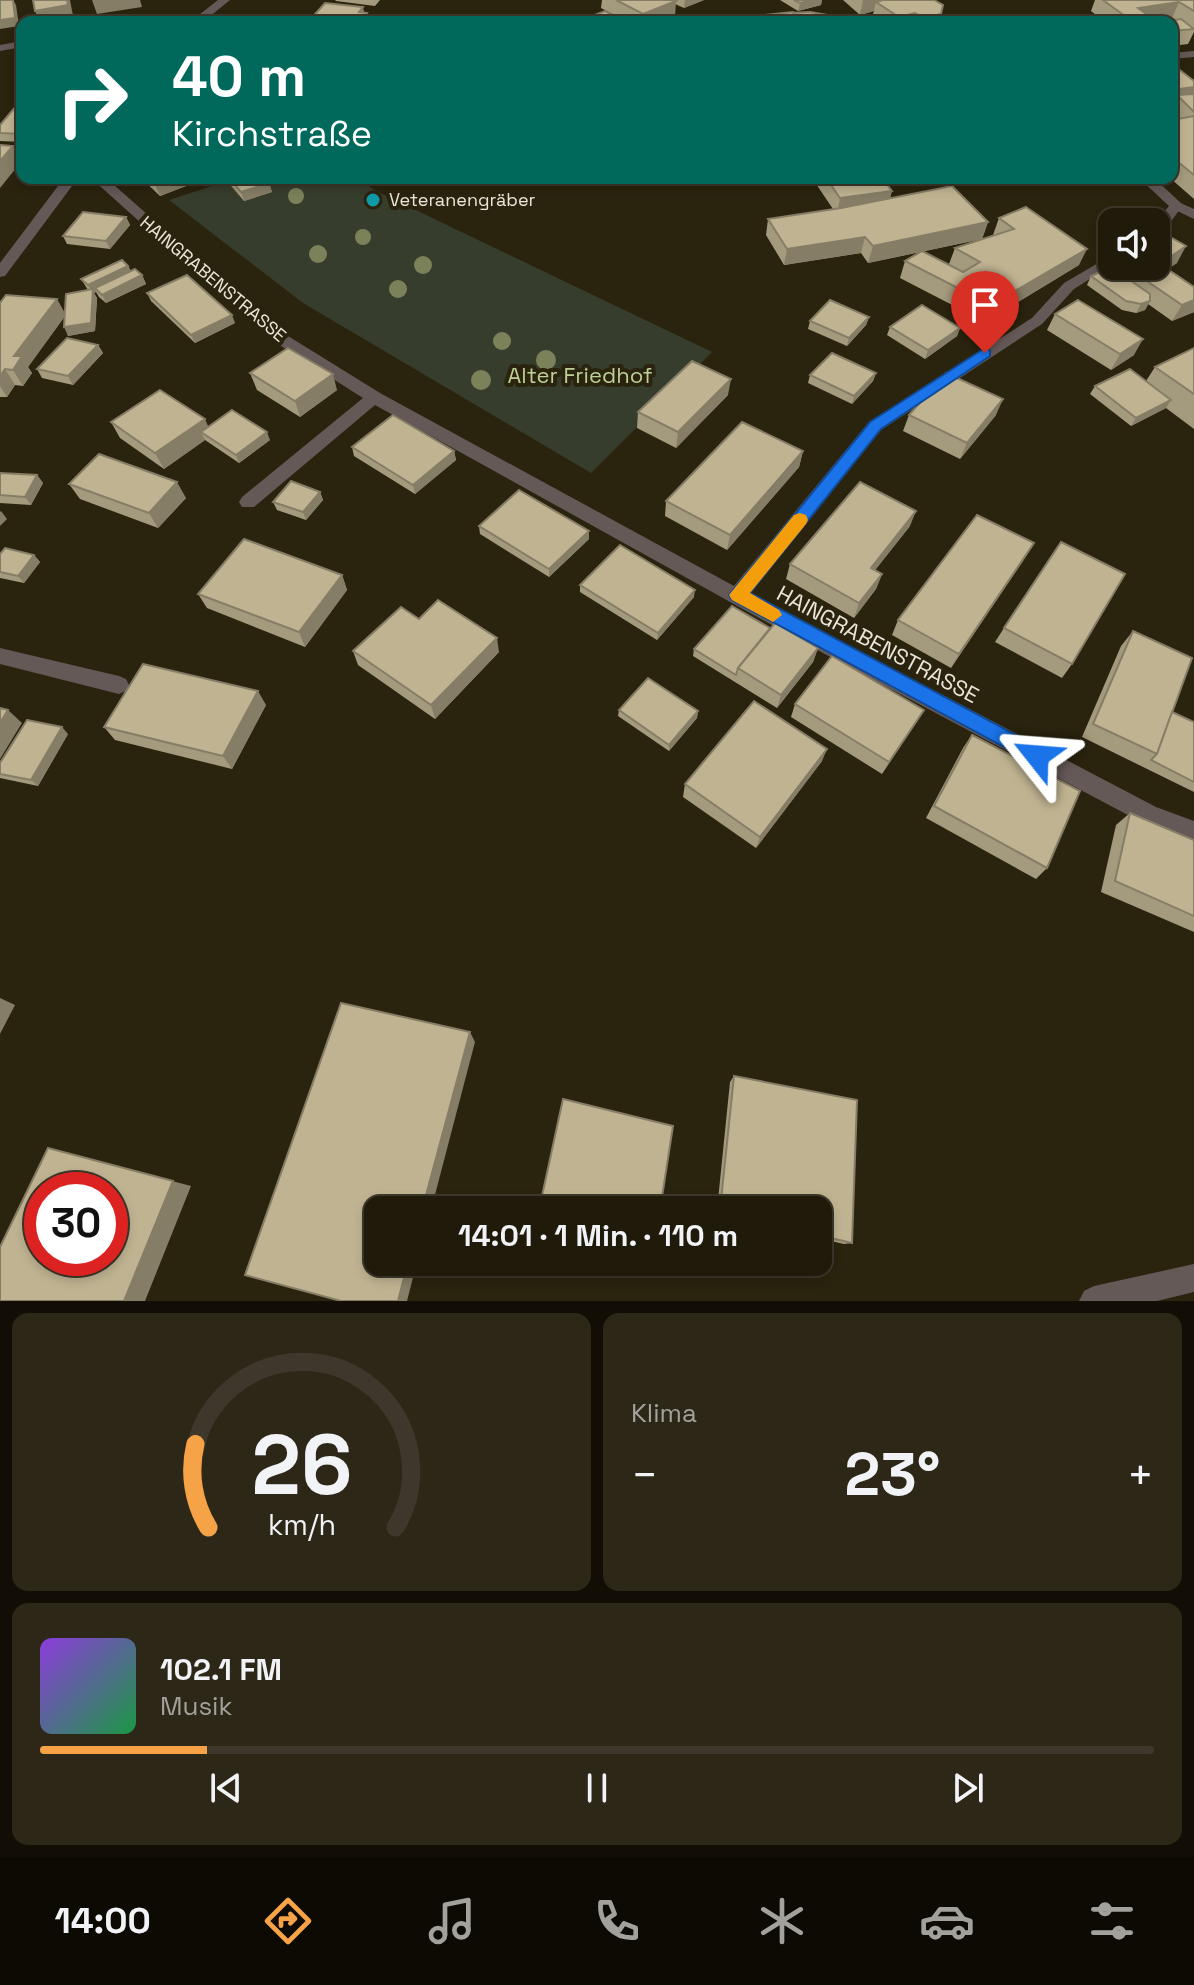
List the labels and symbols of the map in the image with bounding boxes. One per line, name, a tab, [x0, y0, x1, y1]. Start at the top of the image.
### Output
place label: Veteranengräber	[389, 188, 536, 211]
marker: Veteranengräber	[364, 191, 382, 209]
street label: HAINGRABENSTRASSE	[135, 211, 291, 347]
pin	[951, 271, 1019, 353]
park label: Alter Friedhof	[507, 361, 653, 389]
street label: HAINGRABENSTRASSE	[772, 579, 984, 709]
position arrow	[995, 714, 1079, 798]
speed limit sign: 30	[24, 1172, 128, 1276]

